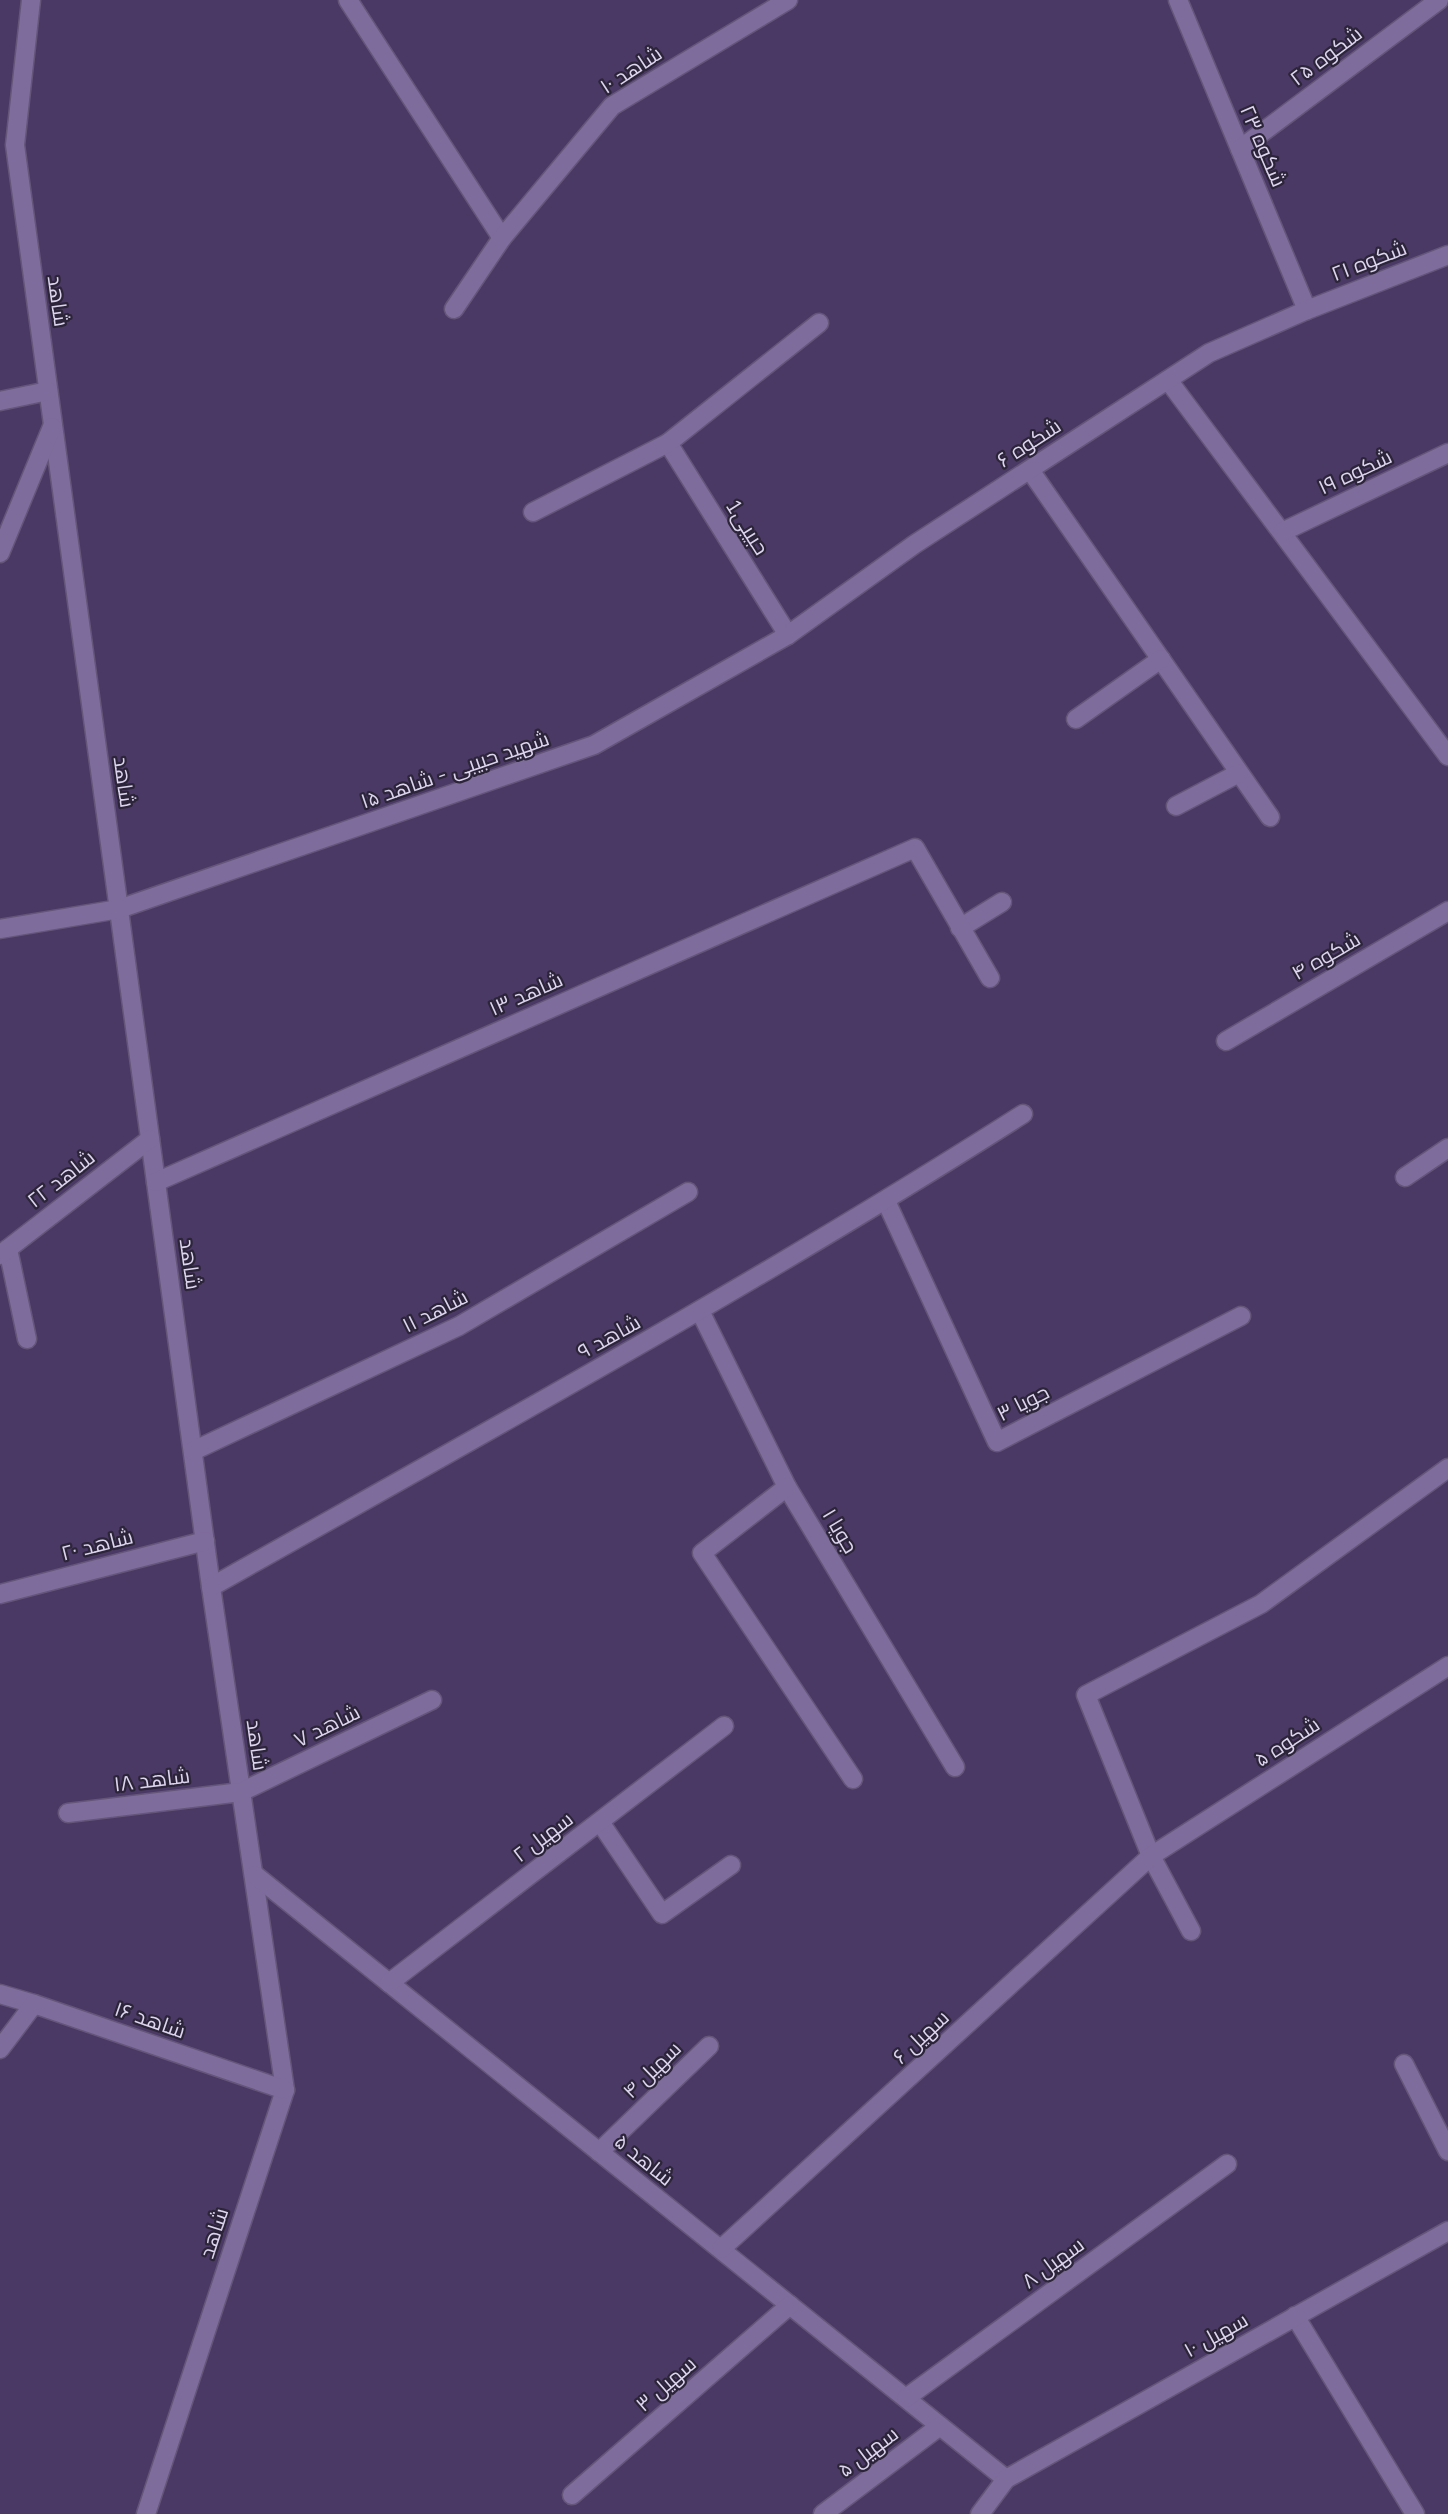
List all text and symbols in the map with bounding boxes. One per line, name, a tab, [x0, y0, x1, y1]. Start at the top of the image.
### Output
street label: شکوه ۲۵	[1284, 20, 1367, 91]
street label: شاهد ۱۰	[595, 40, 666, 99]
street label: شکوه ۲۳	[1235, 101, 1293, 190]
street label: شکوه ۲۱	[1327, 234, 1410, 286]
street label: شاهد	[43, 274, 75, 328]
street label: شکوه ۶	[992, 412, 1065, 472]
street label: شکوه ۱۹	[1314, 443, 1396, 499]
street label: حبیبی1	[720, 494, 775, 560]
street label: شهید حبیبی - شاهد ۱۵	[357, 725, 553, 814]
street label: شاهد	[109, 755, 141, 809]
street label: شکوه ۴	[1287, 925, 1364, 985]
street label: شاهد ۱۳	[485, 965, 566, 1021]
street label: شاهد ۲۲	[21, 1144, 100, 1213]
street label: شاهد	[175, 1237, 207, 1291]
street label: شاهد ۱۱	[397, 1283, 472, 1338]
street label: شاهد ۹	[573, 1308, 645, 1364]
street label: جویا ۳	[992, 1378, 1053, 1426]
street label: جویا ۱	[817, 1503, 864, 1558]
street label: شاهد ۲۰	[58, 1523, 135, 1566]
street label: شاهد ۷	[289, 1698, 364, 1752]
street label: شکوه ۵	[1249, 1711, 1324, 1772]
street label: شاهد	[242, 1718, 274, 1772]
street label: شاهد ۱۸	[112, 1761, 191, 1797]
street label: سهیل ۲	[507, 1805, 578, 1868]
street label: شاهد ۱۶	[111, 1995, 189, 2043]
street label: سهیل ۶	[887, 2004, 955, 2070]
street label: سهیل ۴	[617, 2035, 687, 2104]
street label: شاهد ۵	[610, 2128, 679, 2191]
street label: شاهد	[193, 2204, 233, 2261]
street label: سهیل ۸	[1016, 2231, 1089, 2294]
street label: سهیل ۱۰	[1179, 2306, 1253, 2363]
street label: سهیل ۳	[630, 2350, 702, 2417]
street label: سهیل ۵	[832, 2420, 903, 2483]

